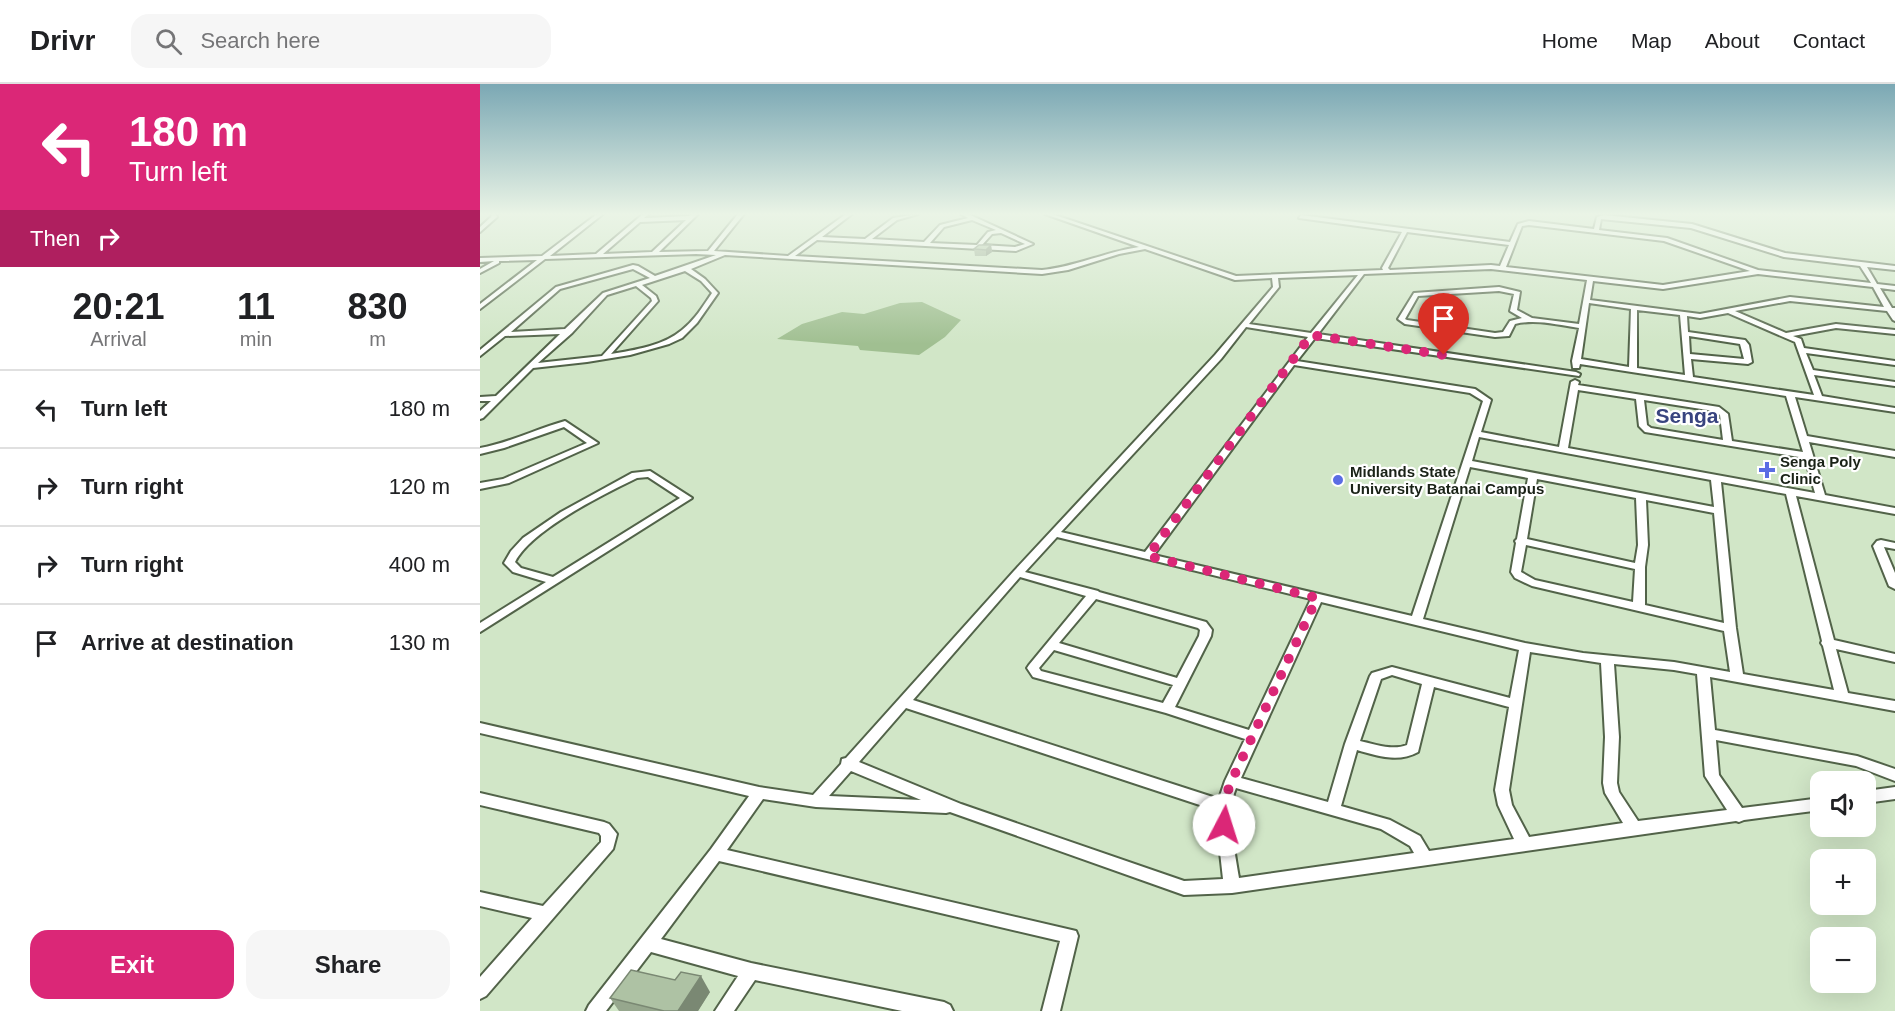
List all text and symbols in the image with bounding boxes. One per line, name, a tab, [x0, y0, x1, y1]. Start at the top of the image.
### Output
search box	[131, 14, 551, 68]
text: Drivr	[30, 25, 95, 56]
icon: search	[152, 25, 185, 58]
text: Search here	[200, 28, 320, 53]
text: Home	[1542, 29, 1598, 52]
text: Map	[1631, 29, 1672, 52]
text: About	[1705, 29, 1760, 52]
text: Contact	[1793, 29, 1865, 52]
icon: left	[30, 108, 108, 186]
text: 180 m	[129, 108, 248, 155]
text: Turn left	[129, 157, 227, 187]
icon: right	[92, 222, 125, 255]
text: Then	[30, 226, 80, 251]
text: 20:21	[72, 286, 165, 327]
text: 11	[237, 286, 275, 327]
text: 830	[347, 286, 408, 327]
pin	[1418, 293, 1469, 355]
icon: arrive	[1427, 302, 1460, 335]
text: Arrival	[90, 328, 147, 350]
text: min	[240, 328, 272, 350]
text: m	[369, 328, 386, 350]
icon: left	[30, 393, 63, 426]
text: Turn left	[81, 396, 167, 421]
text: 180 m	[389, 396, 450, 421]
district label: Senga	[1655, 404, 1719, 427]
place label: Senga Poly Clinic	[1780, 453, 1862, 487]
marker: Senga Poly Clinic	[1758, 461, 1776, 479]
place label: Midlands State University Batanai Campus	[1350, 463, 1544, 497]
icon: right	[30, 471, 63, 504]
marker: Midlands State University Batanai Campus	[1331, 473, 1345, 487]
text: Turn right	[81, 474, 183, 499]
text: 120 m	[389, 474, 450, 499]
icon: right	[30, 549, 63, 582]
text: Turn right	[81, 552, 183, 577]
text: 400 m	[389, 552, 450, 577]
icon: arrive	[30, 627, 63, 660]
text: Arrive at destination	[81, 630, 294, 655]
text: 130 m	[389, 630, 450, 655]
map controls	[1810, 771, 1876, 993]
button: sound	[1810, 771, 1876, 837]
position arrow	[1192, 793, 1256, 857]
button: +	[1810, 849, 1876, 915]
button: −	[1810, 927, 1876, 993]
button: Exit	[30, 930, 234, 999]
button: Share	[246, 930, 450, 999]

